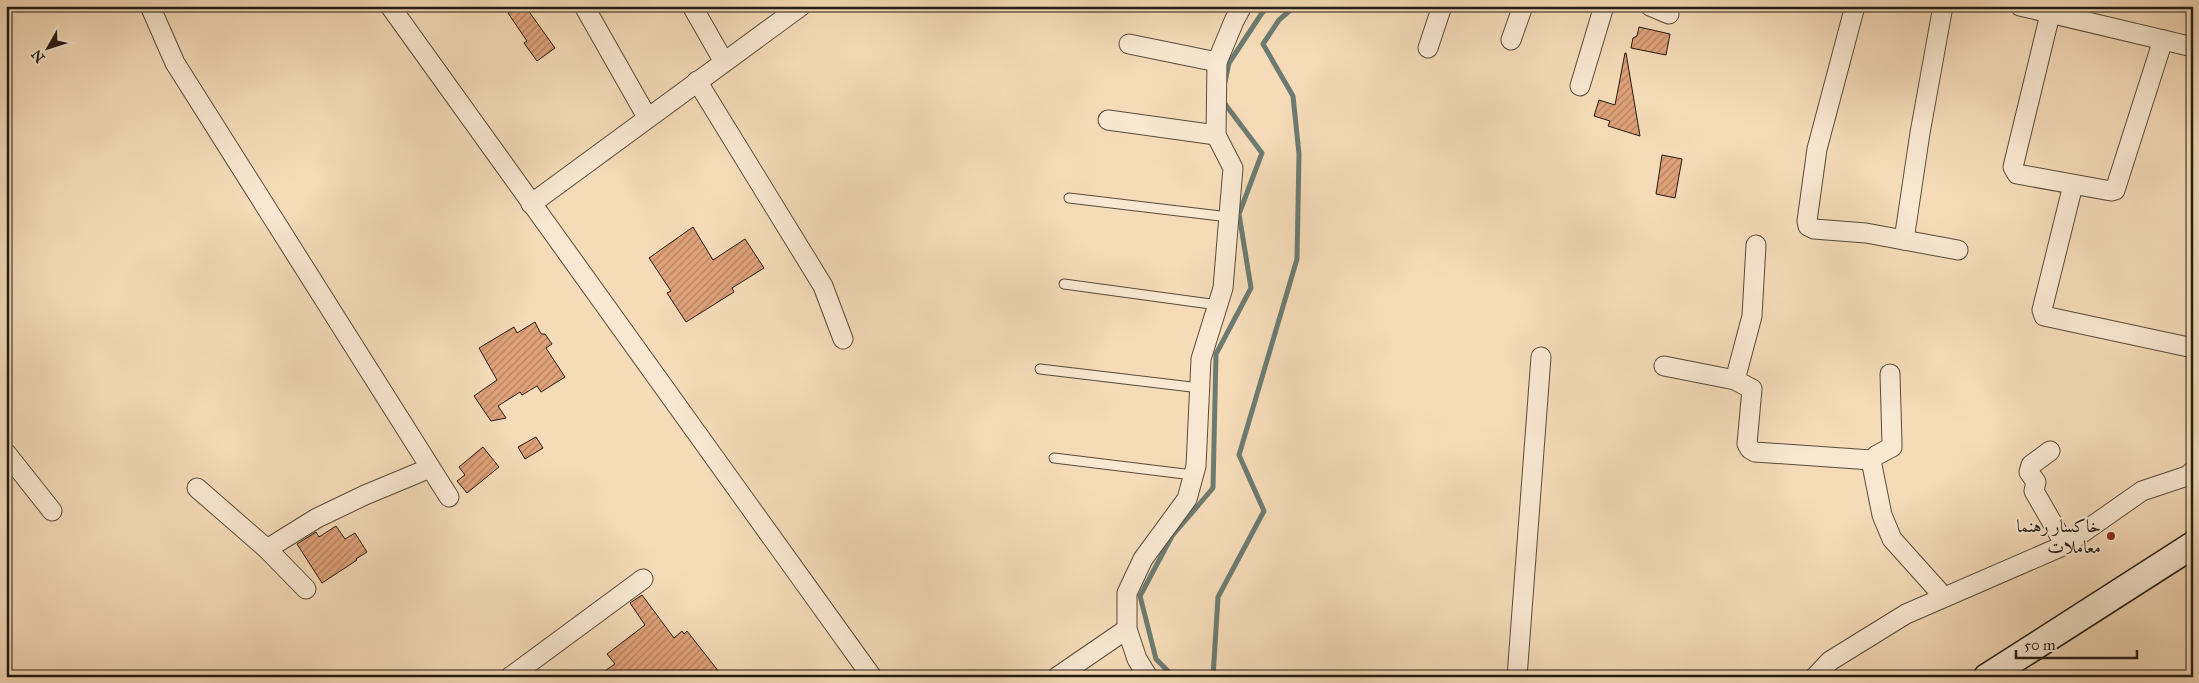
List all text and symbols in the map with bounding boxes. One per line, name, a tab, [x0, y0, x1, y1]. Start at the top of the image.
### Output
north arrow	[22, 22, 72, 72]
text: N	[28, 46, 49, 66]
place label: خاکسار رهنما معاملات	[2017, 515, 2101, 558]
marker: خاکسار رهنما معاملات	[2105, 530, 2117, 542]
scale bar	[2016, 628, 2138, 660]
text: 50 m	[2024, 636, 2056, 654]

